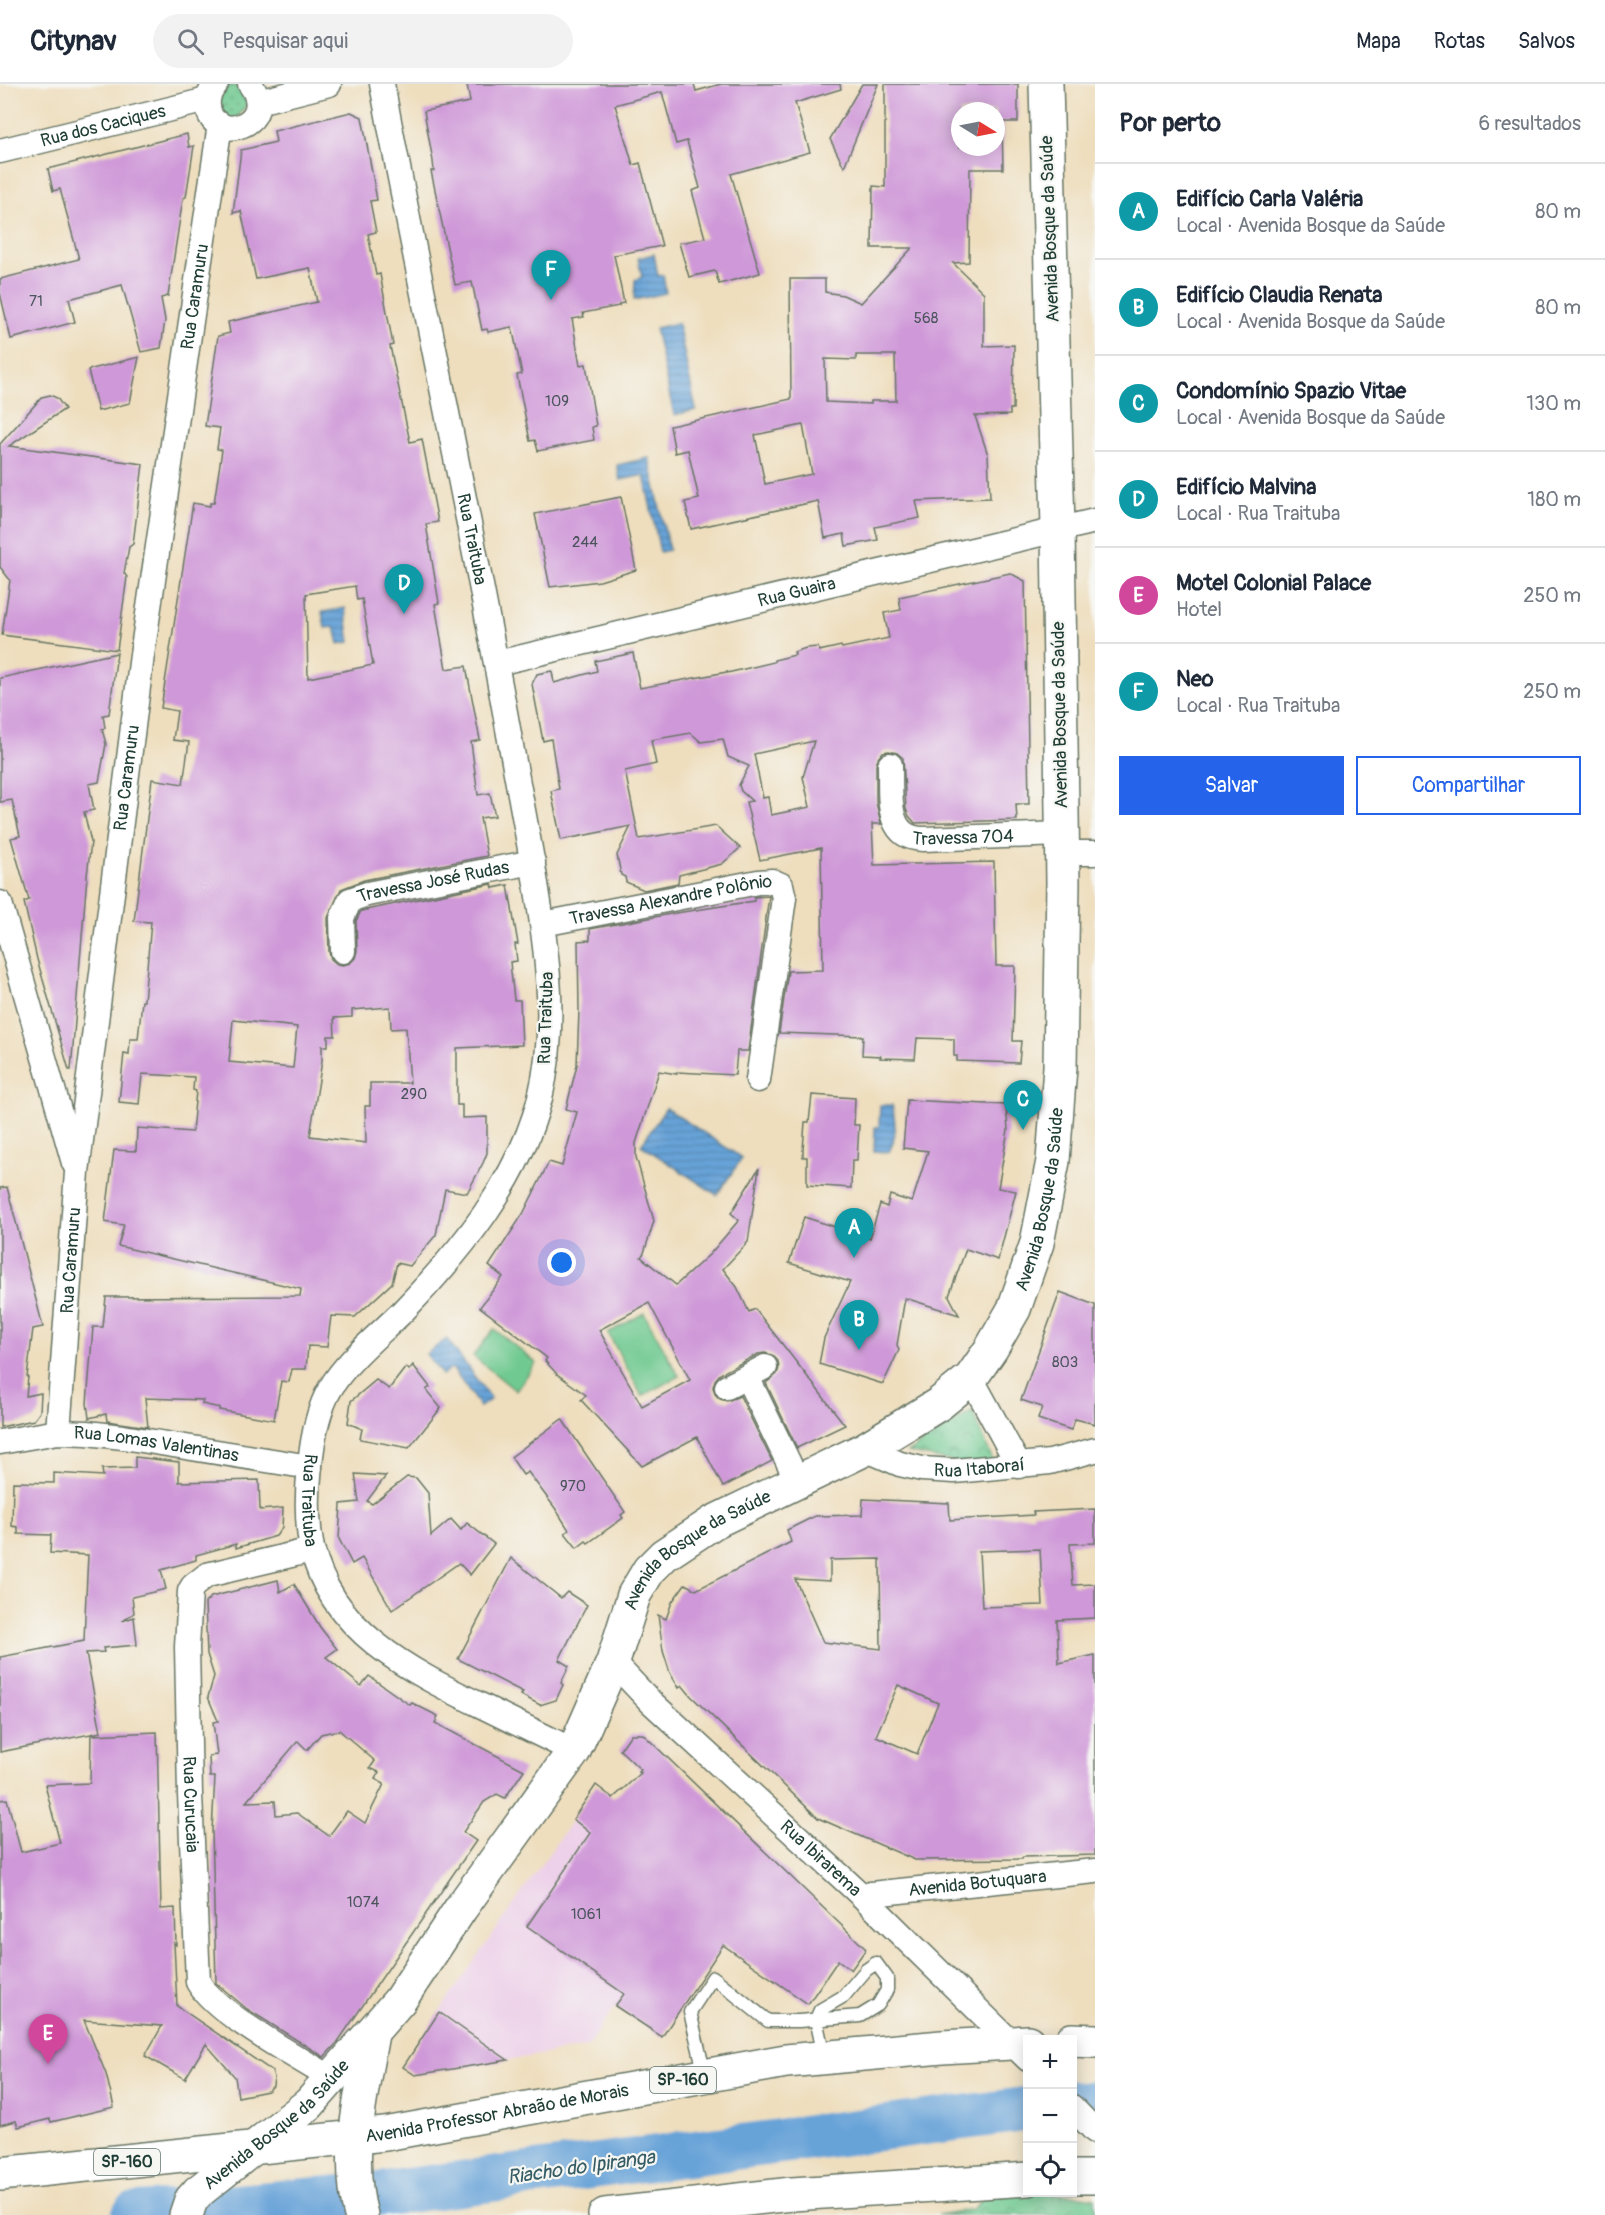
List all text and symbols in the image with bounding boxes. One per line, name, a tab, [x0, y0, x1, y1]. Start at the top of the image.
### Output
search box	[153, 14, 573, 68]
text: Citynav	[30, 24, 117, 59]
icon: search	[174, 25, 207, 58]
text: Pesquisar aqui	[222, 27, 348, 55]
text: Mapa	[1356, 28, 1401, 55]
text: Rotas	[1434, 28, 1485, 55]
text: Salvos	[1518, 28, 1575, 55]
street label: Rua dos Caciques	[38, 99, 168, 152]
north arrow	[951, 102, 1005, 156]
text: Por perto	[1119, 107, 1221, 139]
text: 6 resultados	[1479, 111, 1581, 136]
street label: Avenida Bosque da Saúde	[1035, 135, 1065, 323]
text: Edifício Carla Valéria	[1176, 185, 1363, 213]
text: A	[1132, 199, 1145, 224]
text: 80 m	[1535, 199, 1581, 224]
text: Local · Avenida Bosque da Saúde	[1176, 213, 1445, 238]
street label: Rua Caramuru	[176, 242, 214, 351]
pin: F	[532, 250, 570, 300]
text: Edifício Claudia Renata	[1176, 281, 1383, 309]
house number: 71	[29, 292, 43, 311]
text: B	[1133, 295, 1144, 320]
text: 80 m	[1535, 295, 1581, 320]
house number: 568	[914, 309, 939, 328]
text: Local · Avenida Bosque da Saúde	[1176, 309, 1445, 334]
text: Condomínio Spazio Vitae	[1176, 377, 1406, 405]
text: C	[1132, 391, 1145, 416]
text: 130 m	[1526, 391, 1581, 416]
house number: 109	[545, 392, 569, 411]
text: Local · Avenida Bosque da Saúde	[1176, 405, 1445, 430]
text: Edifício Malvina	[1176, 473, 1317, 501]
text: D	[1132, 487, 1145, 512]
text: 180 m	[1527, 487, 1581, 512]
street label: Rua Traituba	[452, 491, 492, 587]
text: Local · Rua Traituba	[1176, 501, 1340, 526]
house number: 244	[572, 533, 598, 552]
pin: D	[384, 564, 424, 614]
text: Motel Colonial Palace	[1176, 569, 1371, 597]
street label: Rua Guaira	[755, 572, 838, 612]
text: E	[1133, 583, 1144, 608]
text: 250 m	[1523, 583, 1581, 608]
text: Hotel	[1176, 597, 1222, 622]
street label: Avenida Bosque da Saúde	[1047, 621, 1073, 809]
text: Neo	[1176, 665, 1214, 693]
text: F	[1132, 679, 1145, 704]
text: 250 m	[1523, 679, 1581, 704]
text: Local · Rua Traituba	[1176, 693, 1340, 718]
street label: Rua Caramuru	[109, 723, 145, 832]
button: Salvar	[1119, 756, 1344, 815]
button: Compartilhar	[1356, 756, 1581, 815]
street label: Travessa 704	[910, 824, 1015, 851]
street label: Travessa José Rudas	[354, 855, 511, 908]
street label: Travessa Alexandre Polônio	[567, 870, 773, 930]
street label: Rua Traituba	[533, 971, 559, 1065]
pin: C	[1004, 1080, 1042, 1130]
house number: 290	[401, 1085, 427, 1104]
street label: Avenida Bosque da Saúde	[1010, 1107, 1068, 1294]
street label: Rua Caramuru	[55, 1206, 86, 1314]
pin: A	[834, 1208, 874, 1258]
your location	[547, 1248, 576, 1277]
pin: B	[840, 1300, 878, 1350]
house number: 803	[1052, 1353, 1078, 1372]
street label: Rua Lomas Valentinas	[74, 1421, 240, 1467]
street label: Rua Traituba	[296, 1453, 323, 1549]
street label: Rua Itaboraí	[933, 1453, 1025, 1483]
house number: 970	[560, 1477, 586, 1496]
street label: Avenida Bosque da Saúde	[619, 1485, 775, 1613]
street label: Rua Curucaia	[178, 1756, 204, 1853]
street label: Rua Ibirarema	[775, 1815, 867, 1901]
street label: Avenida Botuquara	[907, 1865, 1048, 1902]
house number: 1074	[347, 1893, 380, 1912]
house number: 1061	[571, 1905, 601, 1924]
pin: E	[28, 2014, 68, 2064]
map controls	[1023, 2035, 1077, 2197]
button: +	[1023, 2035, 1077, 2089]
street label: Avenida Bosque da Saúde	[199, 2055, 354, 2195]
road number: SP-160	[650, 2067, 716, 2093]
street label: Avenida Professor Abraão de Morais	[364, 2078, 631, 2147]
button: −	[1023, 2089, 1077, 2143]
button: locate	[1023, 2143, 1077, 2197]
water label: Riacho do Ipiranga	[506, 2144, 658, 2190]
road number: SP-160	[94, 2149, 160, 2175]

